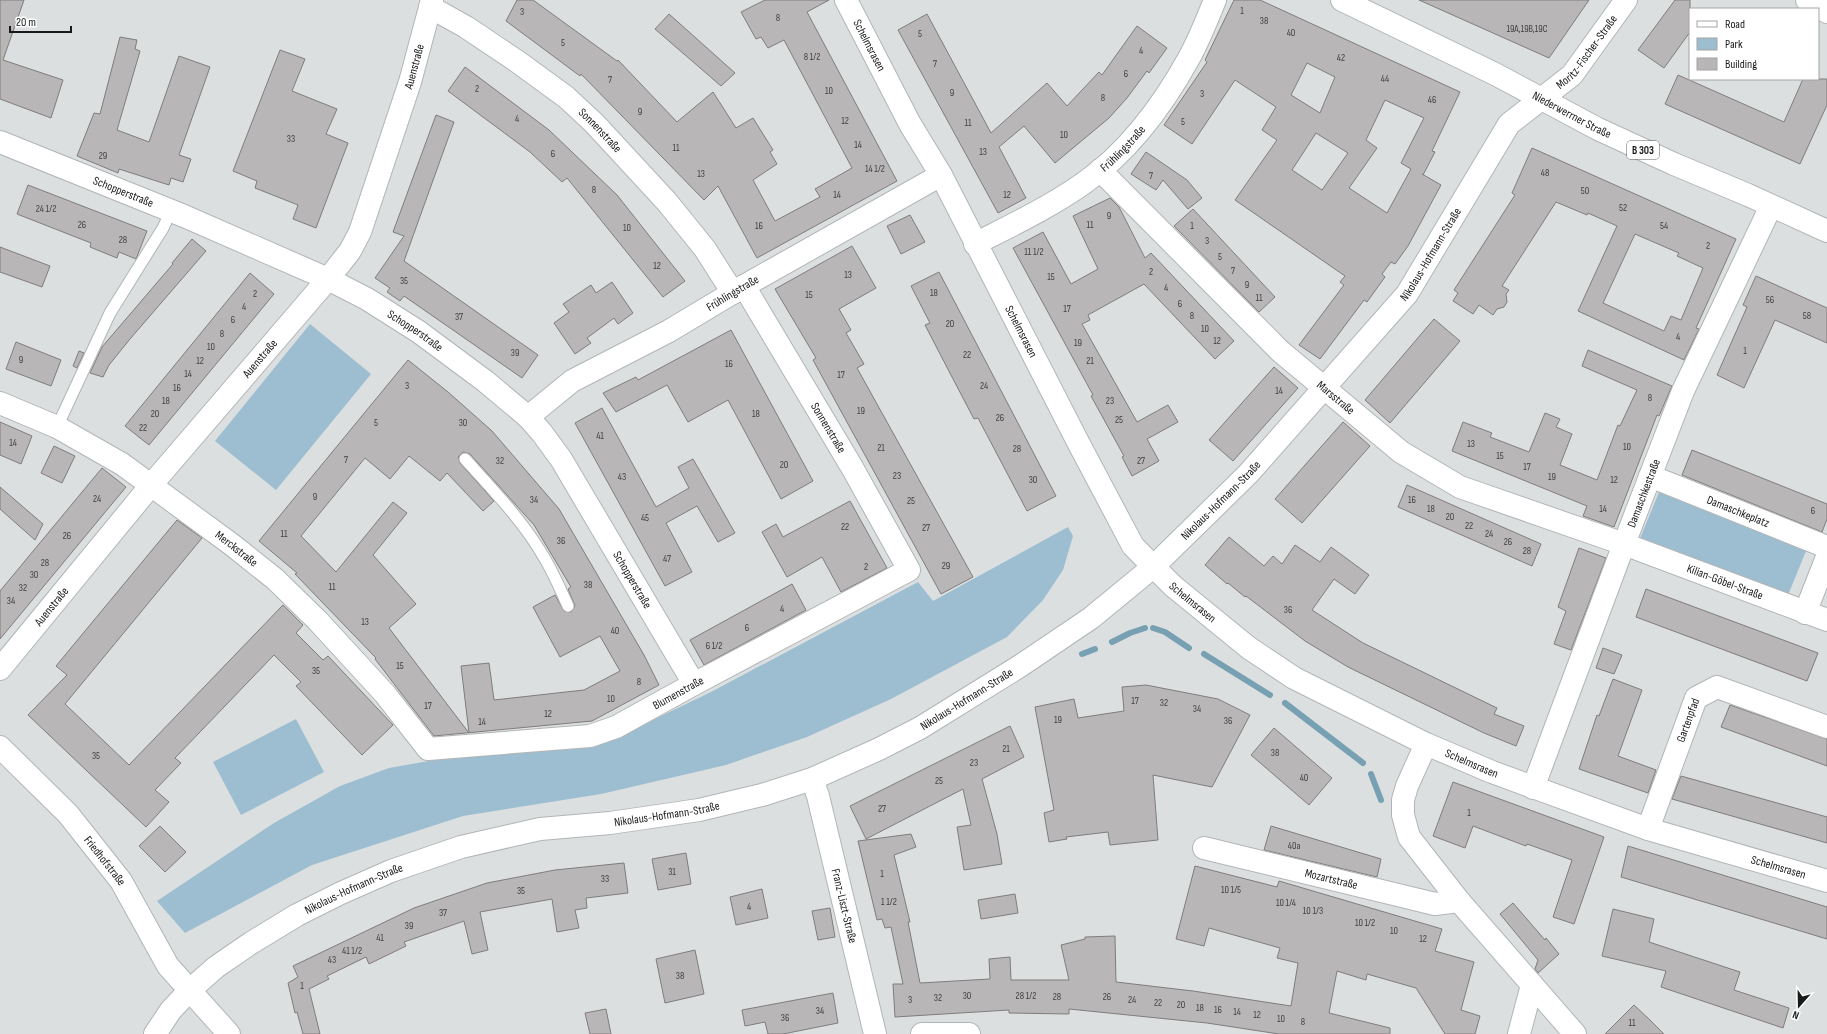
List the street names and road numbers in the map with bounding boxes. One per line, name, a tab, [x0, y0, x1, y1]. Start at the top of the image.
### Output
street label: Moritz-Fischer-Straße	[1553, 12, 1620, 92]
street label: Schelmsrasen	[850, 17, 889, 74]
street label: Auenstraße	[400, 42, 427, 92]
street label: Niederwerrner Straße	[1530, 88, 1614, 142]
street label: Sonnenstraße	[575, 105, 625, 156]
street label: Frühlingstraße	[1097, 122, 1149, 175]
road number: B 303	[1627, 141, 1659, 159]
street label: Schopperstraße	[91, 173, 156, 211]
street label: Nikolaus-Hofmann-Straße	[1397, 205, 1465, 304]
street label: Frühlingstraße	[703, 272, 762, 314]
street label: Schelmsrasen	[1002, 303, 1041, 360]
street label: Schopperstraße	[385, 306, 446, 355]
street label: Auenstraße	[239, 336, 281, 381]
street label: Marsstraße	[1314, 377, 1358, 418]
street label: Sonnenstraße	[807, 400, 849, 456]
street label: Nikolaus-Hofmann-Straße	[1178, 457, 1264, 543]
street label: Damaschkestraße	[1624, 457, 1664, 529]
street label: Damaschkeplatz	[1705, 492, 1772, 531]
street label: Merckstraße	[212, 527, 261, 570]
street label: Schopperstraße	[610, 549, 655, 611]
street label: Kilian-Göbel-Straße	[1685, 561, 1766, 603]
street label: Schelmsrasen	[1166, 579, 1219, 626]
street label: Auenstraße	[30, 584, 72, 630]
street label: Nikolaus-Hofmann-Straße	[917, 665, 1016, 734]
street label: Blumenstraße	[650, 673, 706, 713]
street label: Gartenpfad	[1673, 696, 1703, 744]
street label: Schelmsrasen	[1443, 746, 1500, 781]
street label: Nikolaus-Hofmann-Straße	[613, 798, 721, 830]
street label: Friedhofstraße	[81, 833, 129, 888]
street label: Schelmsrasen	[1749, 852, 1808, 882]
street label: Nikolaus-Hofmann-Straße	[302, 860, 405, 918]
street label: Mozartstraße	[1303, 865, 1359, 893]
street label: Franz-Liszt-Straße	[828, 867, 860, 945]

